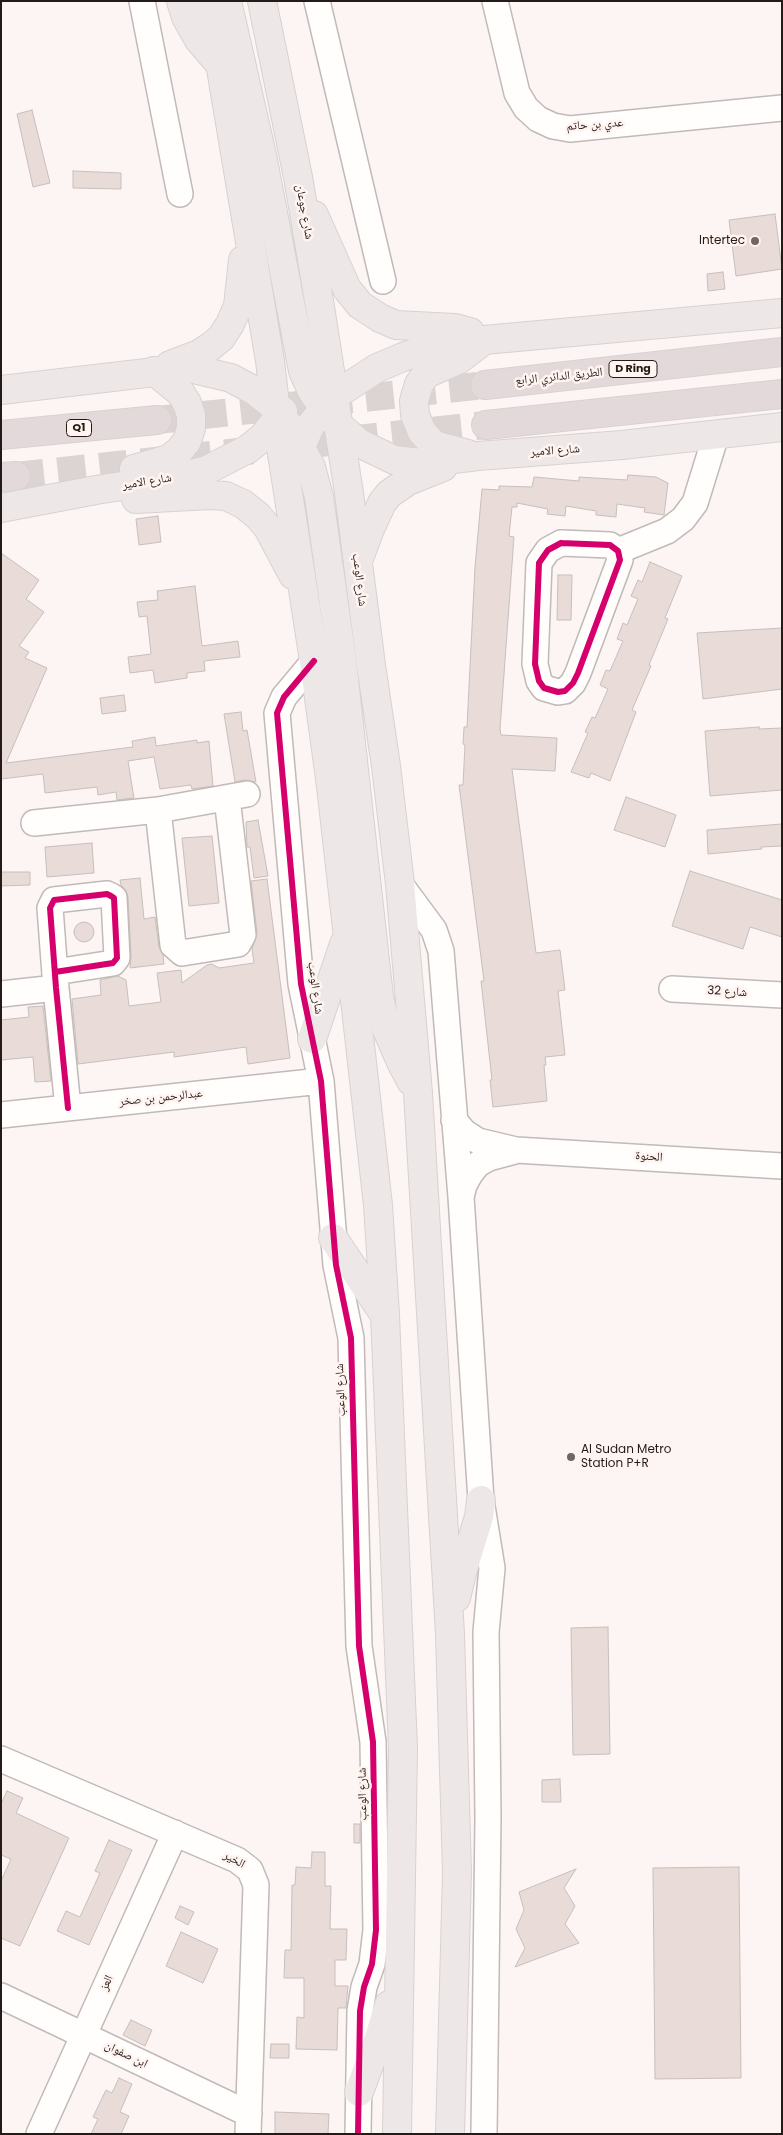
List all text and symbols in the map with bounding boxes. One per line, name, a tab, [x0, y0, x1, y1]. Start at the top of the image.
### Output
street label: عدي بن حاتم	[566, 116, 624, 134]
street label: شارع جوعان	[292, 183, 316, 241]
place label: Intertec	[699, 234, 745, 248]
marker: Intertec	[749, 235, 761, 247]
road number: D Ring	[609, 360, 657, 378]
street label: الطريق الدائري الرابع	[515, 365, 603, 389]
road number: Q1	[66, 419, 92, 436]
street label: شارع الامير	[530, 442, 580, 460]
street label: شارع الامير	[121, 471, 173, 493]
street label: شارع الوعب	[349, 553, 369, 607]
street label: شارع الوعب	[304, 961, 326, 1015]
street label: شارع 32	[707, 984, 747, 1000]
street label: عبدالرحمن بن صخر	[118, 1086, 204, 1110]
street label: الحنوة	[635, 1149, 663, 1165]
street label: شارع الوعب	[333, 1363, 349, 1417]
place label: Al Sudan Metro Station P+R	[581, 1443, 671, 1471]
marker: Al Sudan Metro Station P+R	[565, 1451, 577, 1463]
street label: شارع الوعب	[355, 1767, 371, 1821]
street label: الخير	[221, 1848, 247, 1872]
street label: العز	[97, 1973, 117, 1993]
street label: ابن صفوان	[102, 2038, 150, 2072]

